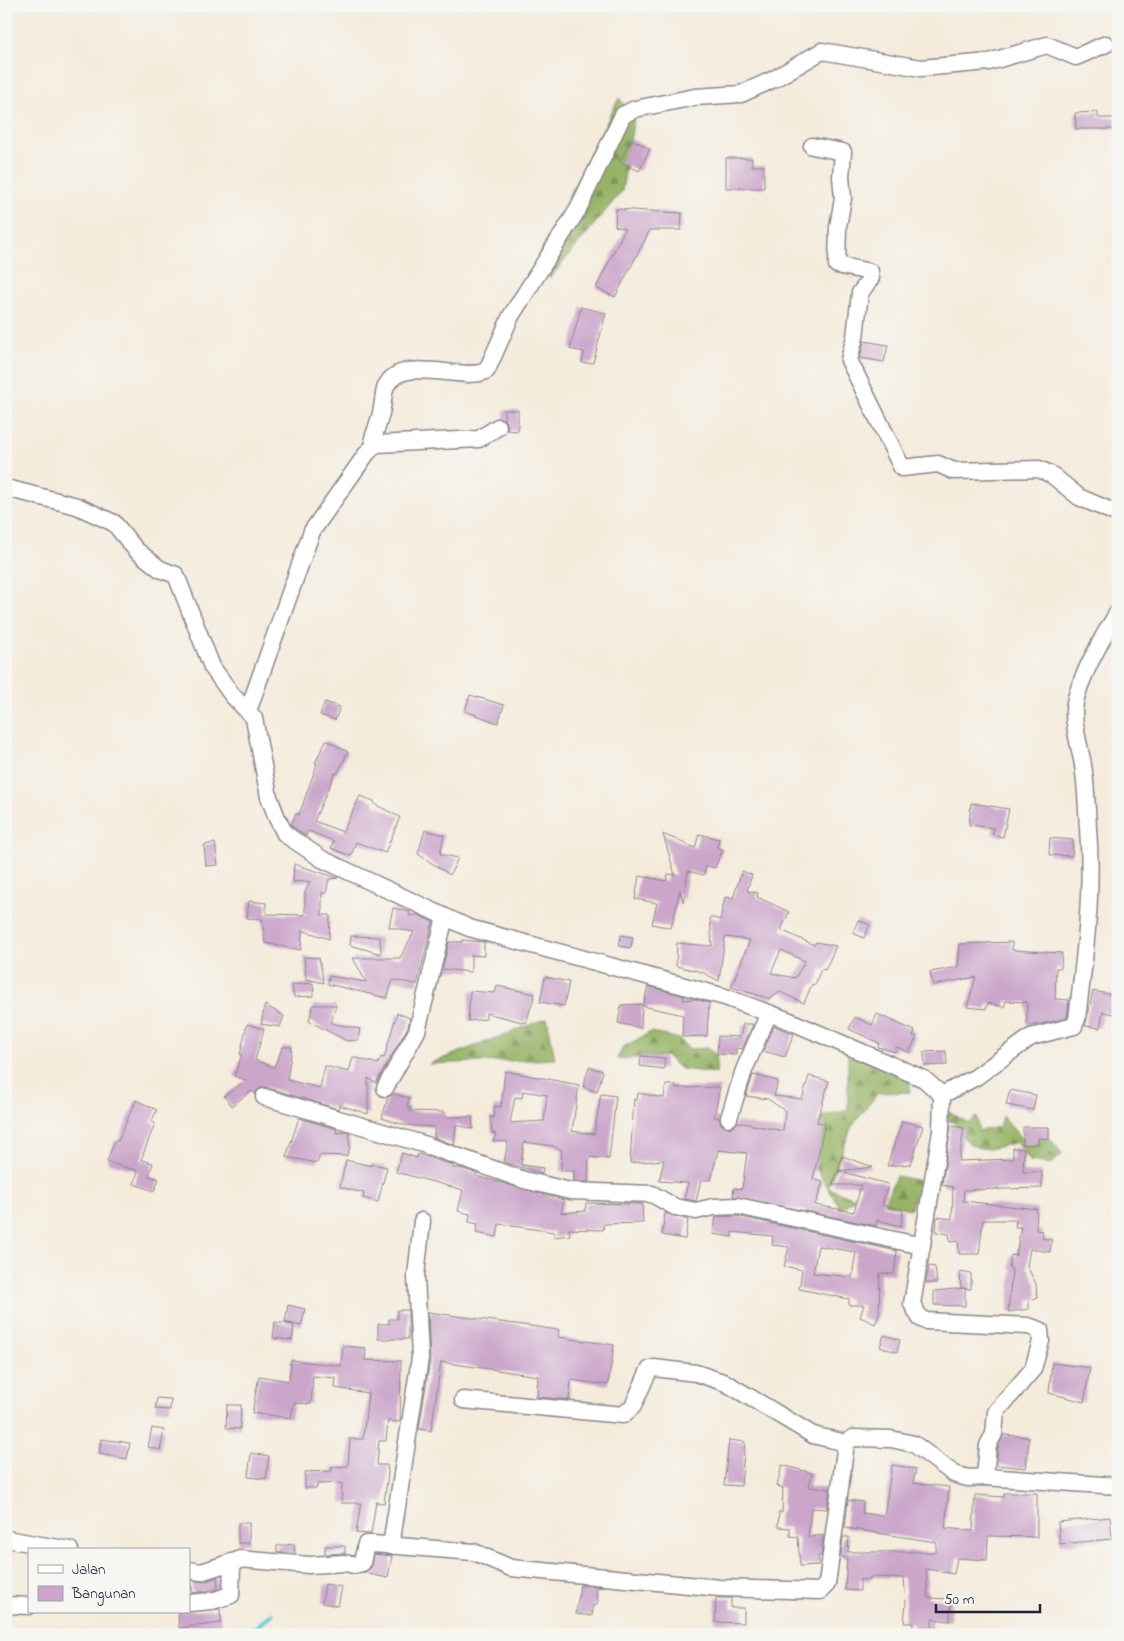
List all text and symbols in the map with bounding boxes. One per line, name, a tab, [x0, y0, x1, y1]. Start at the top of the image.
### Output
legend	[28, 1548, 190, 1614]
text: Jalan	[72, 1559, 105, 1581]
scale bar	[936, 1581, 1040, 1613]
text: Bangunan	[71, 1583, 136, 1606]
text: 50 m	[944, 1589, 975, 1611]

